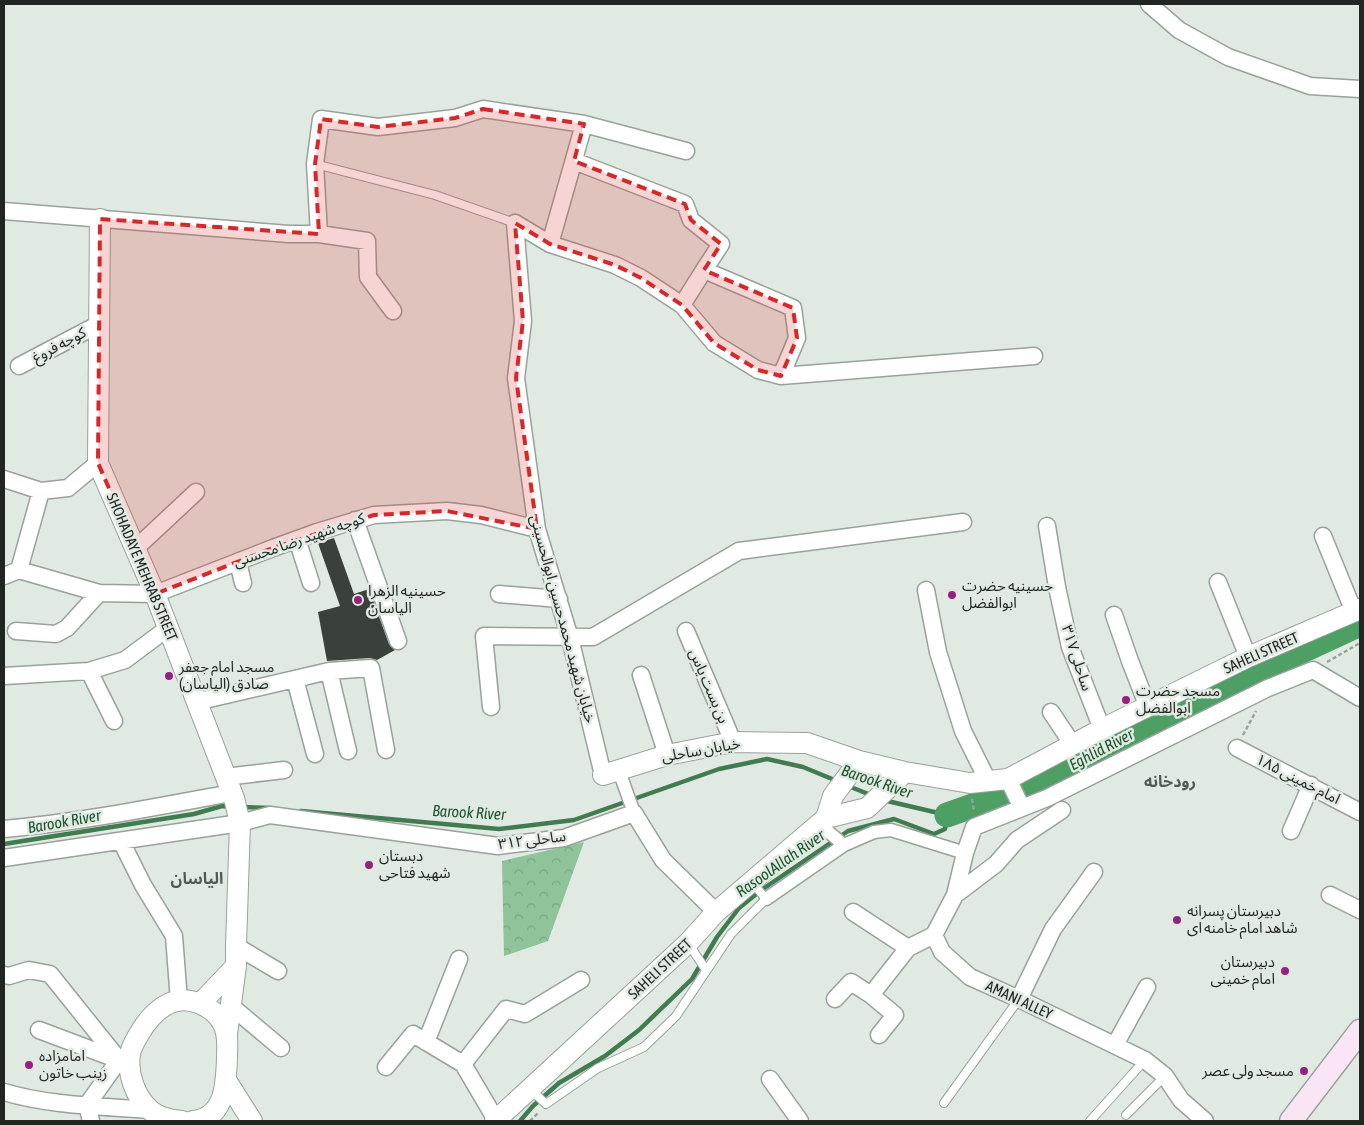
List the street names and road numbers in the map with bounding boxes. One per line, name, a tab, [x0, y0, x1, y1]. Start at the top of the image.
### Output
street label: کوچه فروغ	[29, 323, 91, 369]
street label: SHOHADAYE MEHRAB STREET	[104, 490, 181, 644]
street label: کوچه شهید رضا محسنی	[231, 509, 368, 572]
street label: خیابان شهید محمدحسین ابوالحسینی	[526, 513, 600, 725]
street label: ساحلی ۳۱۷	[1058, 623, 1096, 693]
street label: SAHELI STREET	[1221, 628, 1301, 677]
street label: بن بست یاس	[685, 646, 733, 726]
street label: خیابان ساحلی	[660, 734, 742, 766]
street label: امام خمینی ۱۸۵	[1252, 750, 1343, 810]
street label: ساحلی ۳۱۲	[497, 827, 567, 853]
street label: SAHELI STREET	[625, 935, 695, 1002]
street label: AMANI ALLEY	[983, 977, 1055, 1022]

